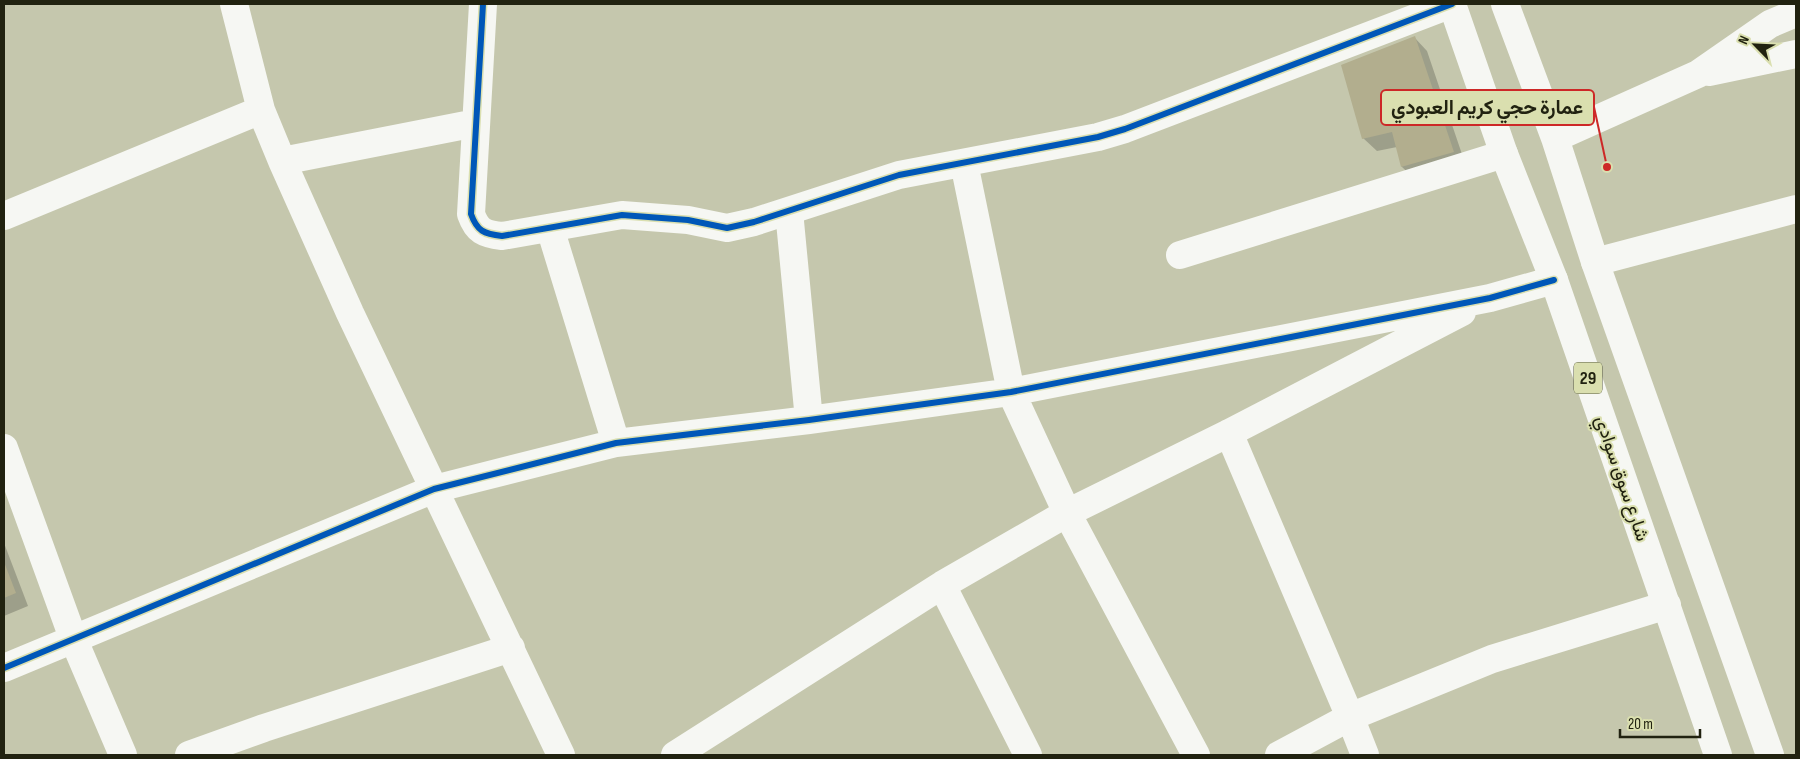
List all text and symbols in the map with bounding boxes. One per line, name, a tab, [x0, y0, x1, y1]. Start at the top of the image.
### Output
north arrow	[1730, 20, 1780, 70]
text: N	[1734, 33, 1753, 47]
callout: عمارة حجي كريم العبودي	[1381, 90, 1594, 125]
text: عمارة حجي كريم العبودي	[1391, 96, 1583, 124]
road number: 29	[1574, 362, 1602, 393]
street label: شارع سوق سوادي	[1587, 413, 1654, 545]
scale bar	[1620, 706, 1700, 738]
text: 20 m	[1628, 715, 1653, 734]

